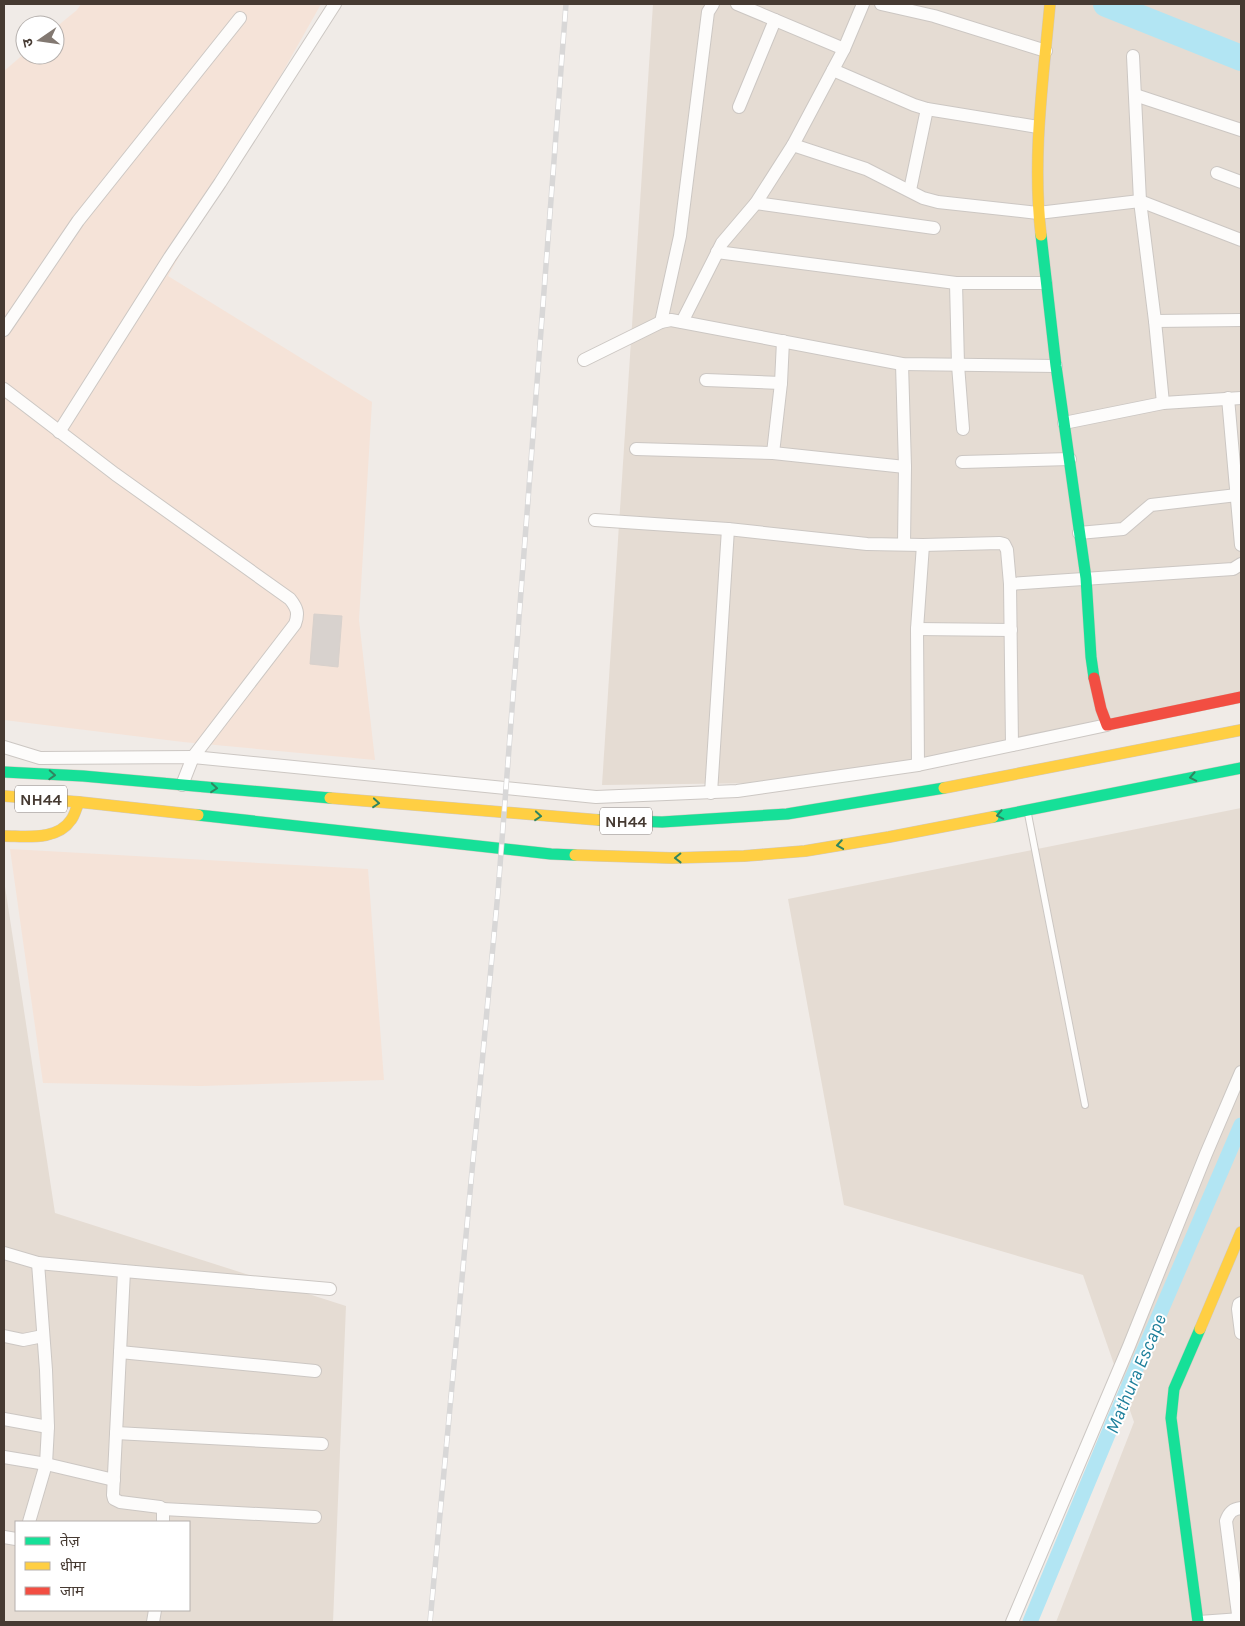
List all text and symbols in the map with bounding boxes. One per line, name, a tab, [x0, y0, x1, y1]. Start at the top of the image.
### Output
north arrow	[15, 15, 65, 65]
text: उ	[18, 36, 37, 49]
one-way arrow	[49, 769, 57, 780]
one-way arrow	[1189, 772, 1198, 782]
one-way arrow	[211, 782, 219, 793]
road number: NH44	[15, 786, 67, 812]
one-way arrow	[372, 797, 380, 808]
road number: NH44	[600, 808, 652, 834]
one-way arrow	[534, 810, 542, 821]
one-way arrow	[995, 810, 1004, 820]
one-way arrow	[835, 840, 844, 850]
one-way arrow	[674, 853, 682, 863]
water label: Mathura Escape	[1101, 1311, 1171, 1437]
legend	[15, 1521, 190, 1611]
text: तेज़	[60, 1532, 81, 1550]
text: धीमा	[60, 1557, 87, 1575]
text: जाम	[60, 1582, 85, 1600]

